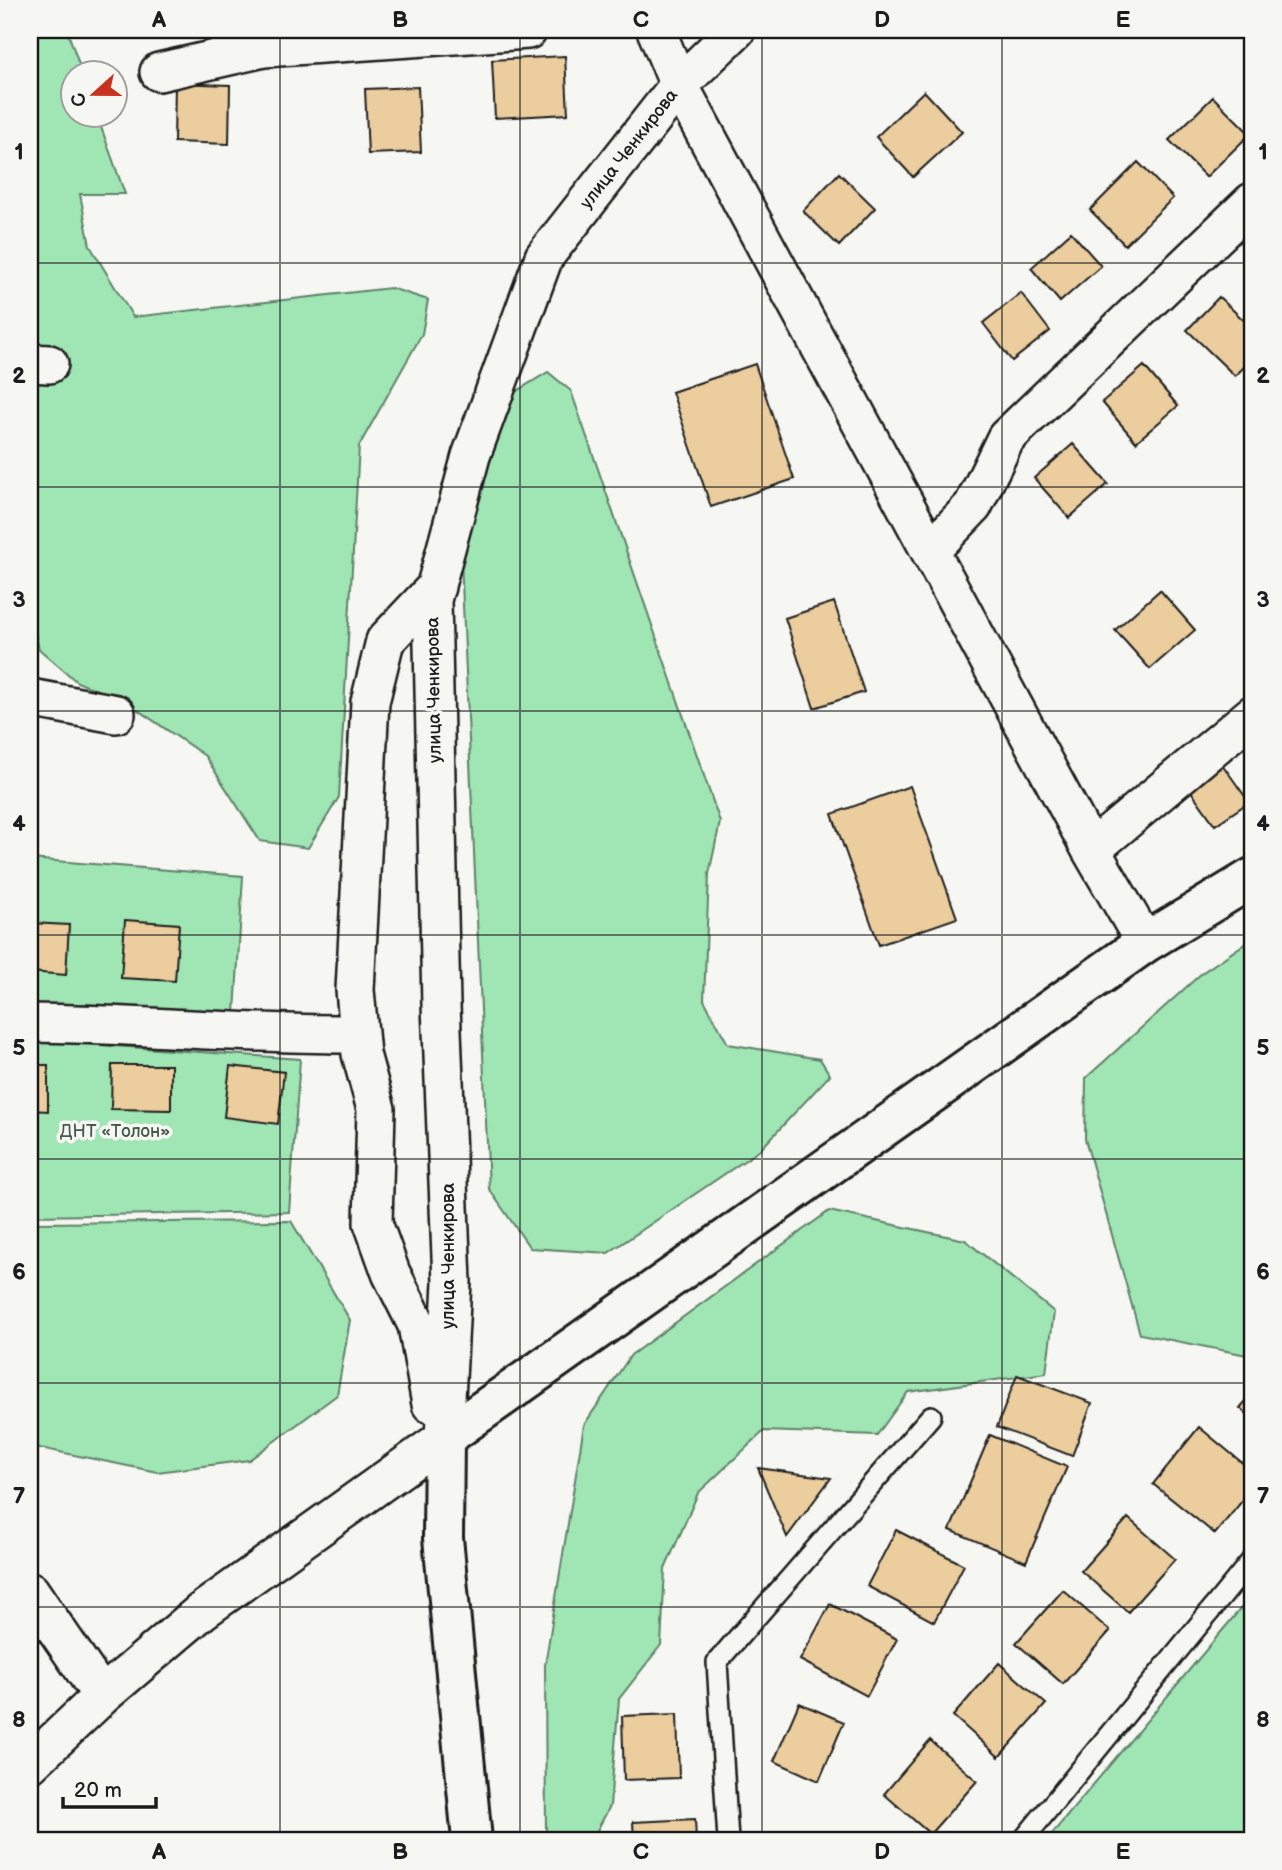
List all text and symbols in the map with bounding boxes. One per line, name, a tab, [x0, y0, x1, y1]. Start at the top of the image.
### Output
text: A	[151, 6, 167, 34]
text: B	[392, 6, 408, 34]
text: C	[633, 6, 649, 34]
text: D	[874, 6, 890, 34]
text: E	[1116, 6, 1131, 34]
north arrow	[60, 60, 130, 130]
street label: улица Ченкирова	[576, 85, 682, 213]
text: С	[66, 89, 93, 110]
text: 1	[14, 138, 24, 166]
text: 1	[1258, 138, 1268, 166]
text: 2	[12, 362, 26, 390]
text: 2	[1256, 362, 1270, 390]
text: 3	[12, 586, 26, 614]
text: 3	[1256, 586, 1270, 614]
street label: улица Ченкирова	[422, 616, 446, 763]
text: 4	[12, 810, 26, 838]
text: 4	[1256, 810, 1270, 838]
text: 5	[12, 1034, 26, 1062]
text: 5	[1256, 1034, 1270, 1062]
park label: ДНТ «Толон»	[60, 1121, 170, 1142]
street label: улица Ченкирова	[438, 1183, 459, 1329]
text: 6	[12, 1258, 26, 1286]
text: 6	[1256, 1258, 1270, 1286]
text: 7	[13, 1482, 26, 1510]
text: 7	[1257, 1482, 1270, 1510]
text: 8	[12, 1706, 26, 1734]
text: 8	[1256, 1706, 1270, 1734]
scale bar	[63, 1765, 156, 1809]
text: 20 m	[74, 1778, 122, 1803]
text: A	[151, 1838, 167, 1866]
text: B	[392, 1838, 408, 1866]
text: C	[633, 1838, 649, 1866]
text: D	[874, 1838, 890, 1866]
text: E	[1116, 1838, 1131, 1866]

